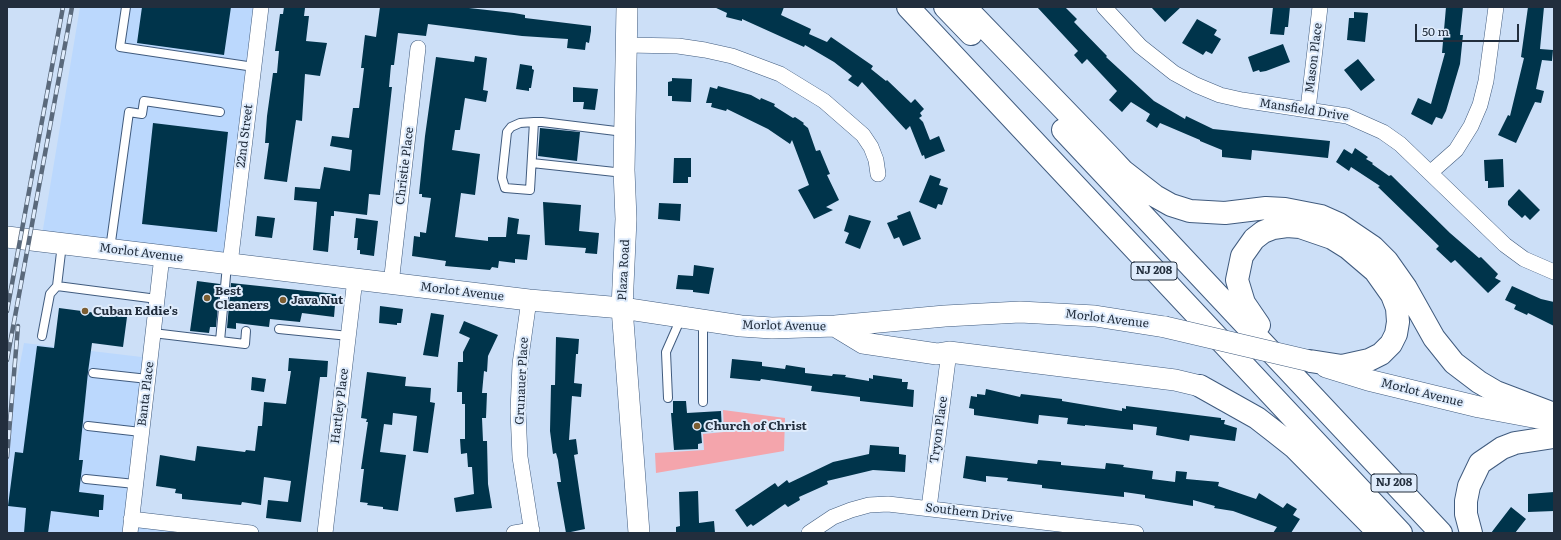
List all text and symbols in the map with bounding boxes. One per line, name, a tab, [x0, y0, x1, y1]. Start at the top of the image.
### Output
scale bar	[1417, 16, 1521, 42]
street label: Mason Place	[1303, 22, 1325, 94]
text: 50 m	[1422, 22, 1449, 40]
street label: Mansfield Drive	[1258, 96, 1350, 124]
street label: 22nd Street	[234, 103, 256, 169]
street label: Christie Place	[393, 126, 417, 206]
street label: Plaza Road	[615, 239, 633, 301]
street label: Morlot Avenue	[98, 241, 184, 265]
road number: NJ 208	[1131, 262, 1177, 280]
street label: Morlot Avenue	[419, 280, 505, 304]
place label: Best Cleaners	[215, 284, 269, 312]
marker: Best Cleaners	[202, 293, 212, 303]
place label: Java Nut	[291, 293, 343, 307]
marker: Java Nut	[278, 295, 288, 305]
place label: Cuban Eddie's	[93, 304, 178, 318]
marker: Cuban Eddie's	[80, 306, 90, 316]
street label: Morlot Avenue	[1064, 307, 1150, 331]
street label: Morlot Avenue	[742, 318, 826, 334]
street label: Grunauer Place	[513, 337, 531, 425]
street label: Banta Place	[135, 361, 157, 427]
street label: Hartley Place	[328, 367, 352, 445]
street label: Morlot Avenue	[1379, 376, 1465, 410]
street label: Tryon Place	[927, 395, 951, 465]
place label: Church of Christ	[705, 419, 807, 433]
marker: Church of Christ	[692, 421, 702, 431]
road number: NJ 208	[1371, 474, 1417, 492]
street label: Southern Drive	[925, 501, 1013, 525]

